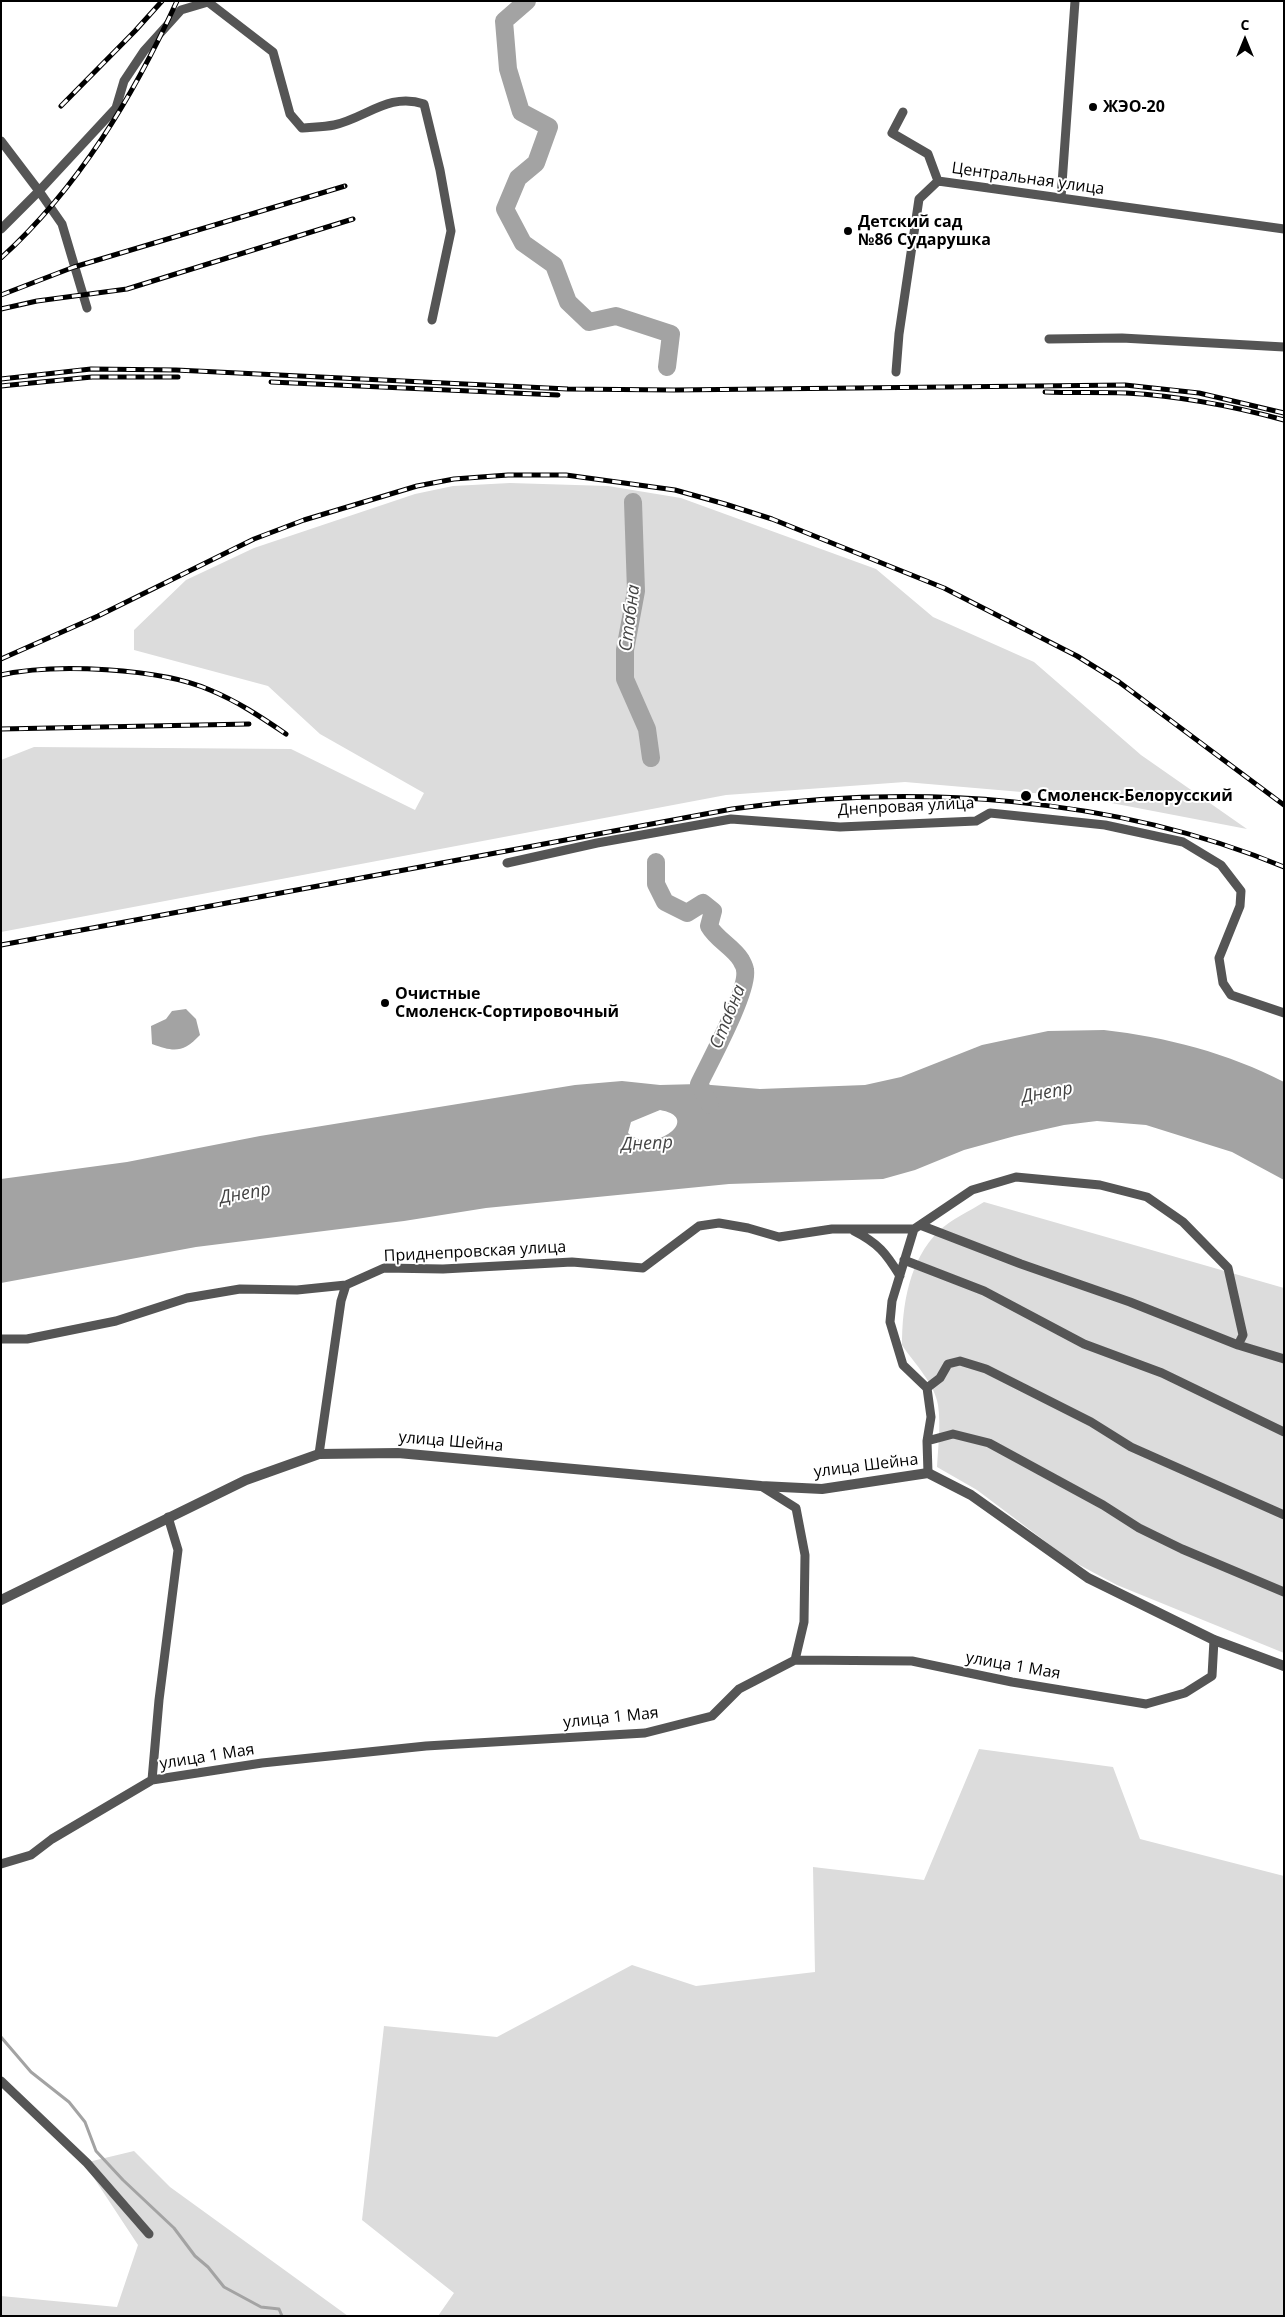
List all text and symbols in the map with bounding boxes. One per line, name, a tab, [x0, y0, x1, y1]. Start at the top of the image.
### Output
north arrow	[1220, 15, 1270, 65]
text: С	[1241, 15, 1249, 34]
place label: ЖЭО-20	[1103, 97, 1165, 117]
marker: ЖЭО-20	[1087, 101, 1099, 113]
street label: Центральная улица	[950, 159, 1106, 199]
place label: Детский сад №86 Сударушка	[858, 212, 991, 250]
marker: Детский сад №86 Сударушка	[842, 225, 854, 237]
water label: Стабна	[615, 583, 645, 653]
place label: Смоленск-Белорусский	[1037, 786, 1233, 806]
marker: Смоленск-Белорусский	[1019, 789, 1033, 803]
street label: Днепровая улица	[837, 794, 975, 820]
water label: Стабна	[705, 982, 751, 1052]
place label: Очистные Смоленск-Сортировочный	[395, 984, 619, 1022]
marker: Очистные Смоленск-Сортировочный	[379, 997, 391, 1009]
water label: Днепр	[1020, 1078, 1074, 1108]
water label: Днепр	[621, 1132, 673, 1156]
water label: Днепр	[218, 1179, 272, 1209]
street label: Приднепровская улица	[383, 1238, 567, 1266]
street label: улица Шейна	[398, 1428, 504, 1456]
street label: улица Шейна	[813, 1450, 919, 1482]
street label: улица 1 Мая	[964, 1648, 1062, 1684]
street label: улица 1 Мая	[562, 1703, 660, 1733]
street label: улица 1 Мая	[158, 1740, 256, 1774]

